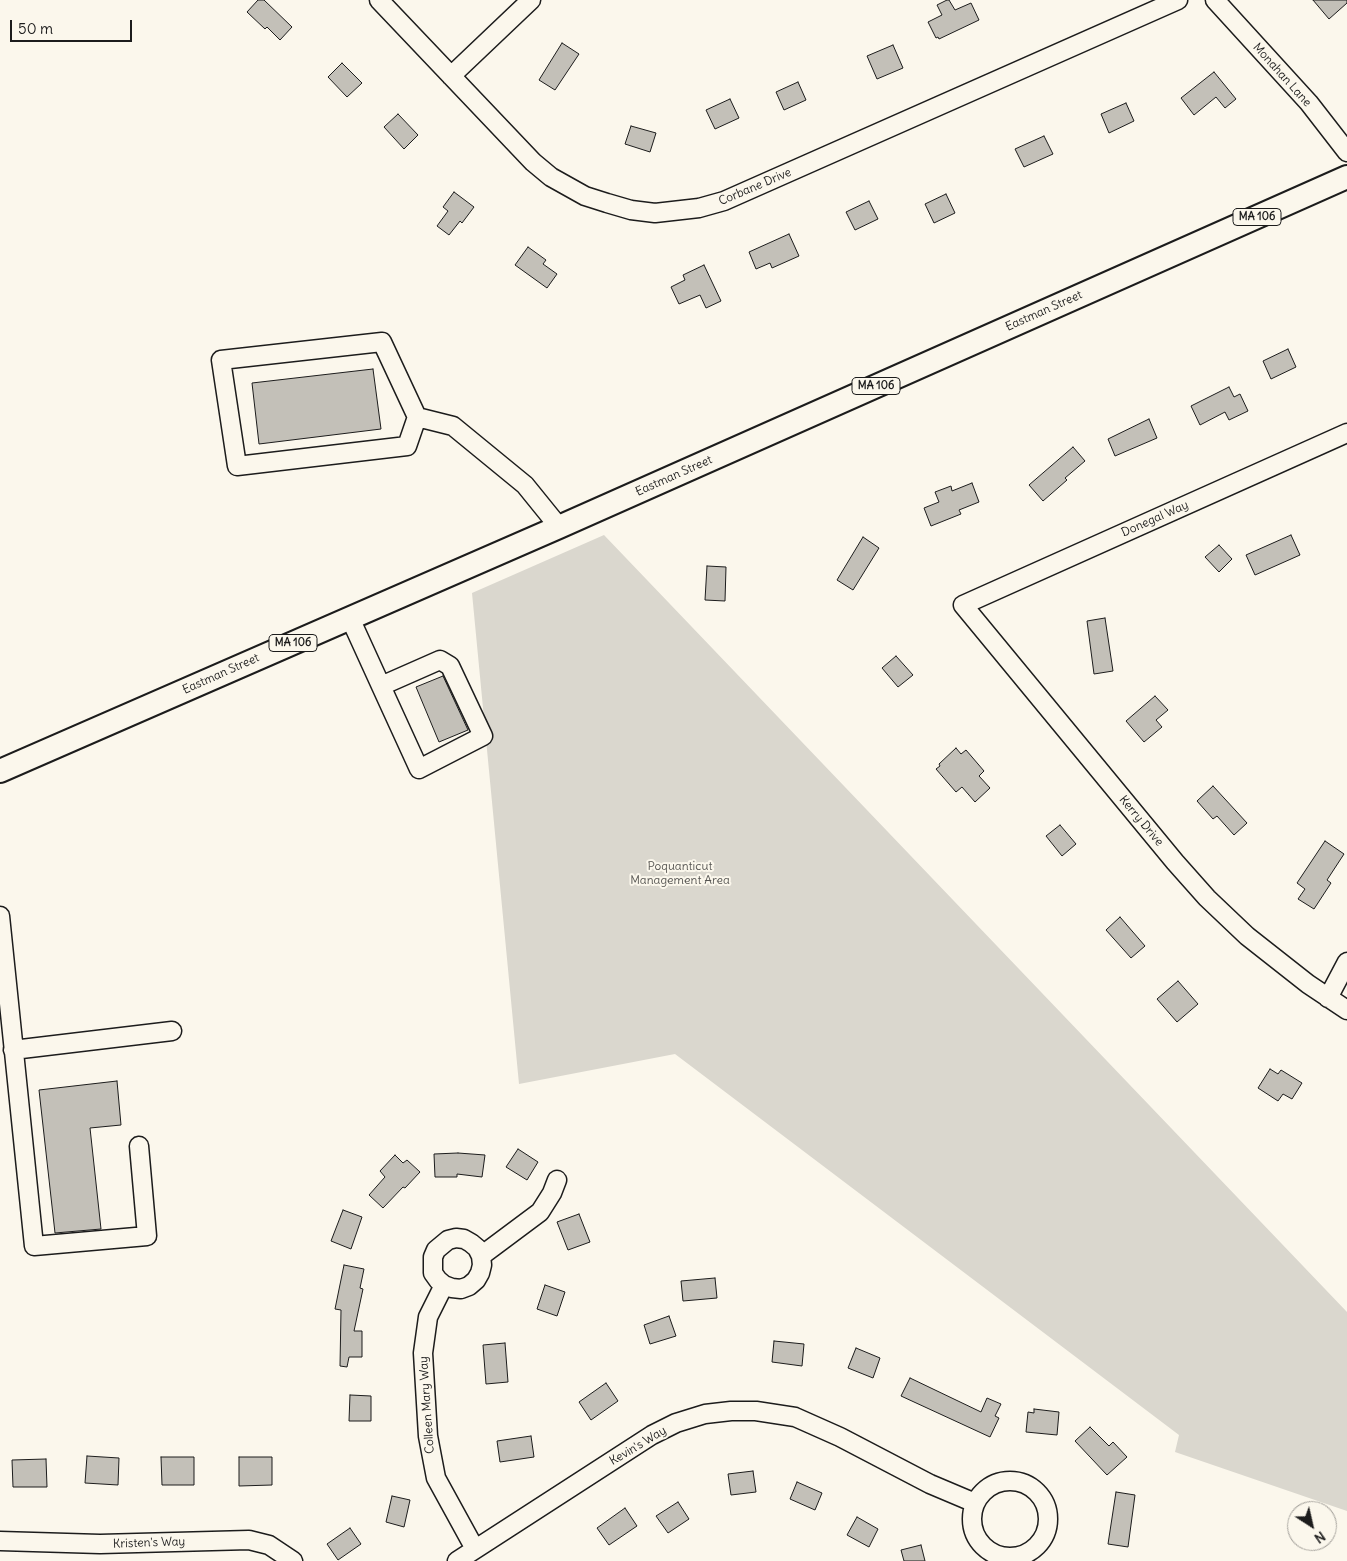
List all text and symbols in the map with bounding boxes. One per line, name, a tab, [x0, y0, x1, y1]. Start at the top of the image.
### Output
scale bar	[12, 10, 135, 42]
text: 50 m	[18, 19, 53, 38]
street label: Monahan Lane	[1250, 40, 1314, 110]
street label: Corbane Drive	[716, 165, 794, 209]
road number: MA 106	[1233, 208, 1281, 226]
street label: Eastman Street	[1003, 288, 1085, 334]
road number: MA 106	[852, 378, 900, 394]
street label: Eastman Street	[633, 453, 715, 499]
street label: Donegal Way	[1119, 498, 1191, 540]
road number: MA 106	[269, 634, 317, 651]
street label: Eastman Street	[180, 651, 262, 697]
street label: Kerry Drive	[1116, 793, 1166, 849]
park label: Poquanticut Management Area	[630, 860, 730, 888]
street label: Colleen Mary Way	[416, 1356, 438, 1454]
street label: Kevin's Way	[607, 1423, 669, 1469]
north arrow	[1287, 1501, 1337, 1551]
text: N	[1311, 1527, 1329, 1548]
street label: Kristen's Way	[113, 1535, 185, 1551]

